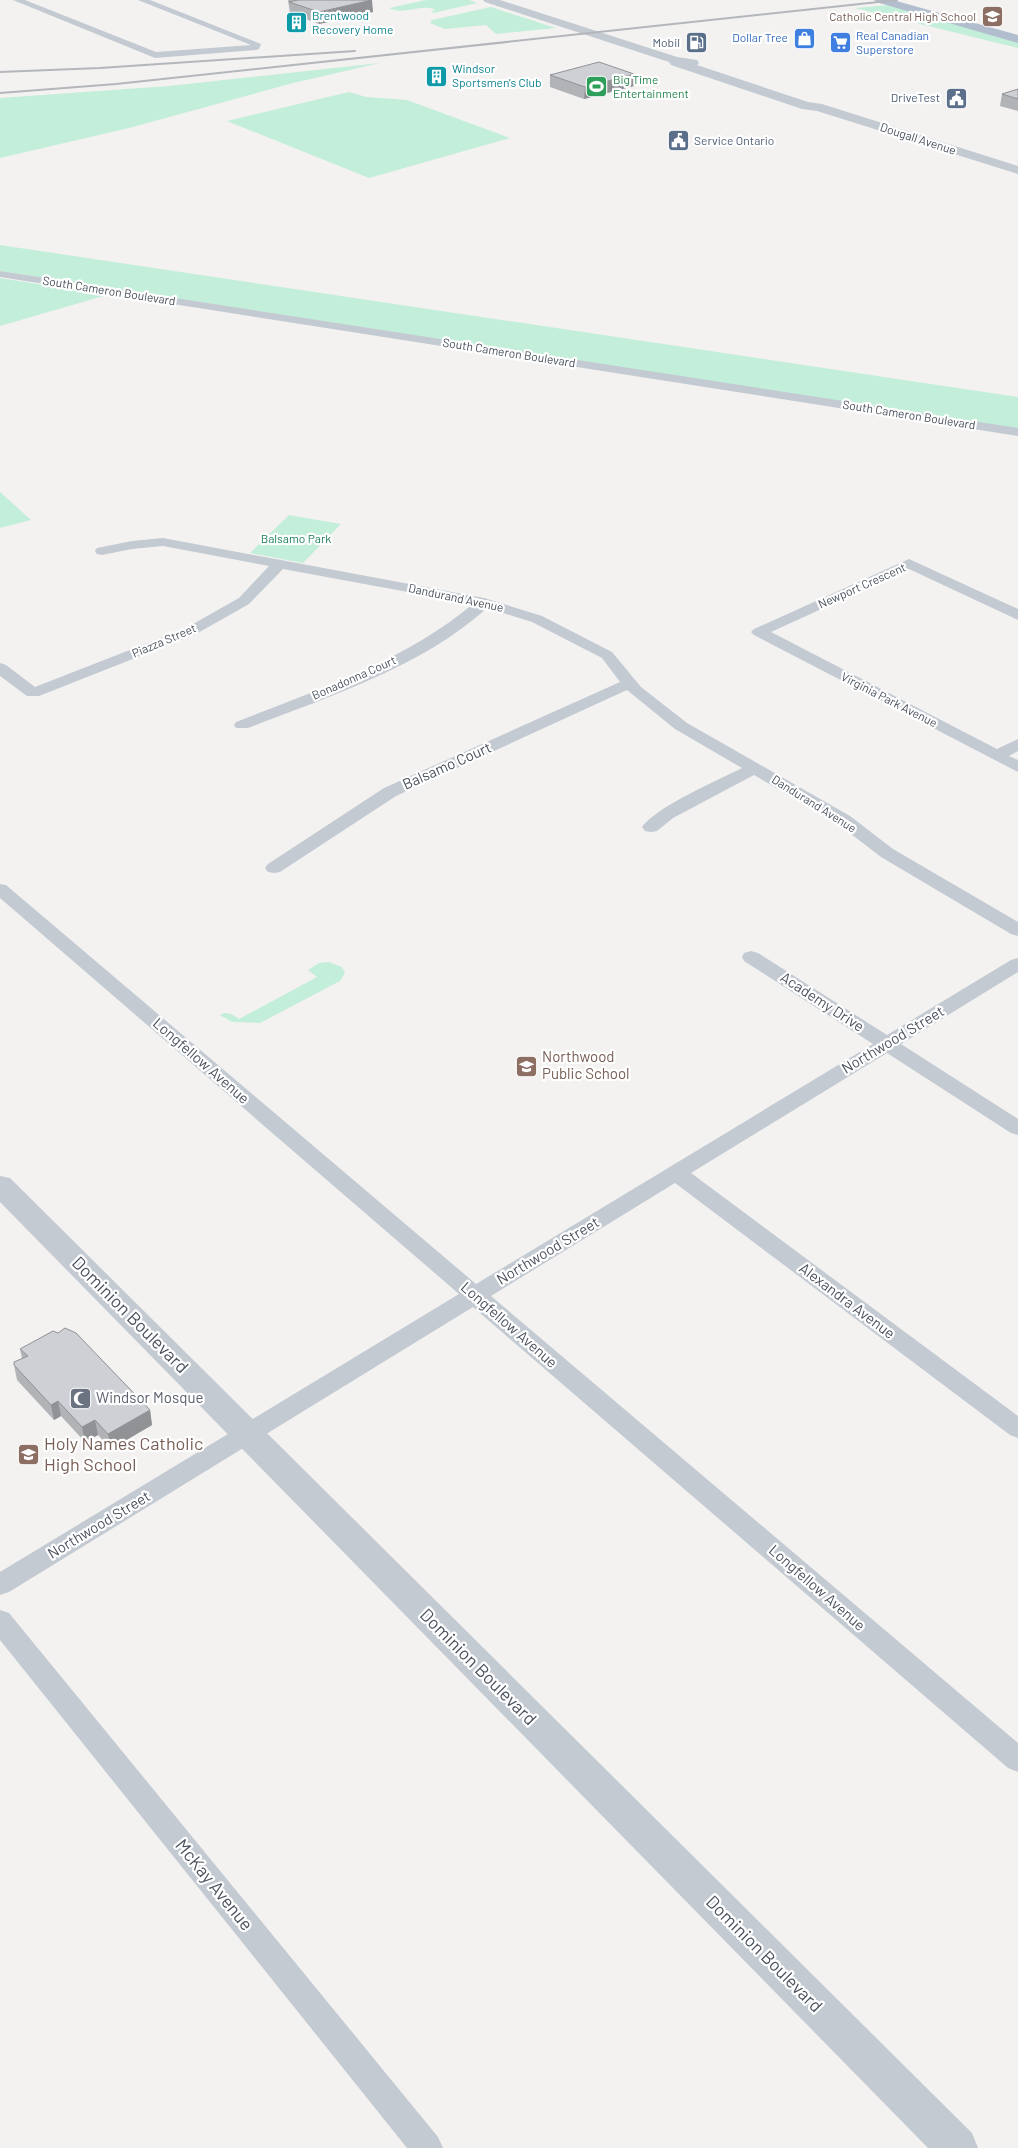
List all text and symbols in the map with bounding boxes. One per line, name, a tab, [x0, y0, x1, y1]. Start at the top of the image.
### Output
school or university icon: Catholic Central High School	[980, 5, 1004, 29]
place label: Brentwood Recovery Home	[312, 8, 393, 36]
place label: Catholic Central High School	[829, 9, 976, 23]
building icon: Brentwood Recovery Home	[284, 11, 308, 35]
shop icon: Dollar Tree	[792, 26, 816, 50]
place label: Real Canadian Superstore	[856, 28, 929, 56]
place label: Dollar Tree	[732, 30, 788, 44]
fuel station icon: Mobil	[684, 31, 708, 55]
supermarket icon: Real Canadian Superstore	[828, 31, 852, 55]
place label: Mobil	[653, 35, 680, 49]
place label: Windsor Sportsmen's Club	[452, 61, 542, 89]
building icon: Windsor Sportsmen's Club	[424, 64, 448, 88]
place label: Big Time Entertainment	[613, 72, 689, 100]
sports icon: Big Time Entertainment	[585, 75, 609, 99]
public building icon: DriveTest	[944, 86, 968, 110]
place label: DriveTest	[891, 90, 940, 104]
street label: Dougall Avenue	[879, 119, 958, 157]
public building icon: Service Ontario	[666, 129, 690, 153]
place label: Service Ontario	[694, 133, 774, 147]
street label: South Cameron Boulevard	[42, 273, 177, 307]
street label: South Cameron Boulevard	[442, 335, 577, 369]
street label: South Cameron Boulevard	[842, 397, 977, 431]
park label: Balsamo Park	[261, 531, 331, 545]
street label: Newport Crescent	[816, 559, 908, 611]
street label: Dandurand Avenue	[407, 580, 505, 614]
street label: Piazza Street	[129, 620, 198, 660]
street label: Bonadonna Court	[309, 652, 398, 702]
street label: Virginia Park Avenue	[839, 669, 940, 729]
street label: Balsamo Court	[399, 737, 494, 793]
street label: Dandurand Avenue	[770, 772, 859, 835]
street label: Academy Drive	[777, 967, 868, 1035]
street label: Northwood Street	[838, 1001, 947, 1077]
street label: Longfellow Avenue	[150, 1014, 253, 1107]
place label: Northwood Public School	[542, 1047, 630, 1082]
school or university icon: Northwood Public School	[514, 1054, 538, 1078]
street label: Northwood Street	[493, 1212, 602, 1288]
street label: Dominion Boulevard	[68, 1251, 194, 1377]
street label: Alexandra Avenue	[796, 1258, 899, 1342]
street label: Longfellow Avenue	[458, 1278, 561, 1371]
mosque icon: Windsor Mosque	[68, 1386, 92, 1410]
place label: Windsor Mosque	[96, 1388, 203, 1406]
place label: Holy Names Catholic High School	[44, 1432, 203, 1475]
school or university icon: Holy Names Catholic High School	[16, 1442, 40, 1466]
street label: Northwood Street	[44, 1486, 153, 1562]
street label: Longfellow Avenue	[766, 1541, 869, 1634]
street label: Dominion Boulevard	[416, 1603, 542, 1729]
street label: McKay Avenue	[171, 1834, 258, 1935]
street label: Dominion Boulevard	[702, 1890, 828, 2016]

